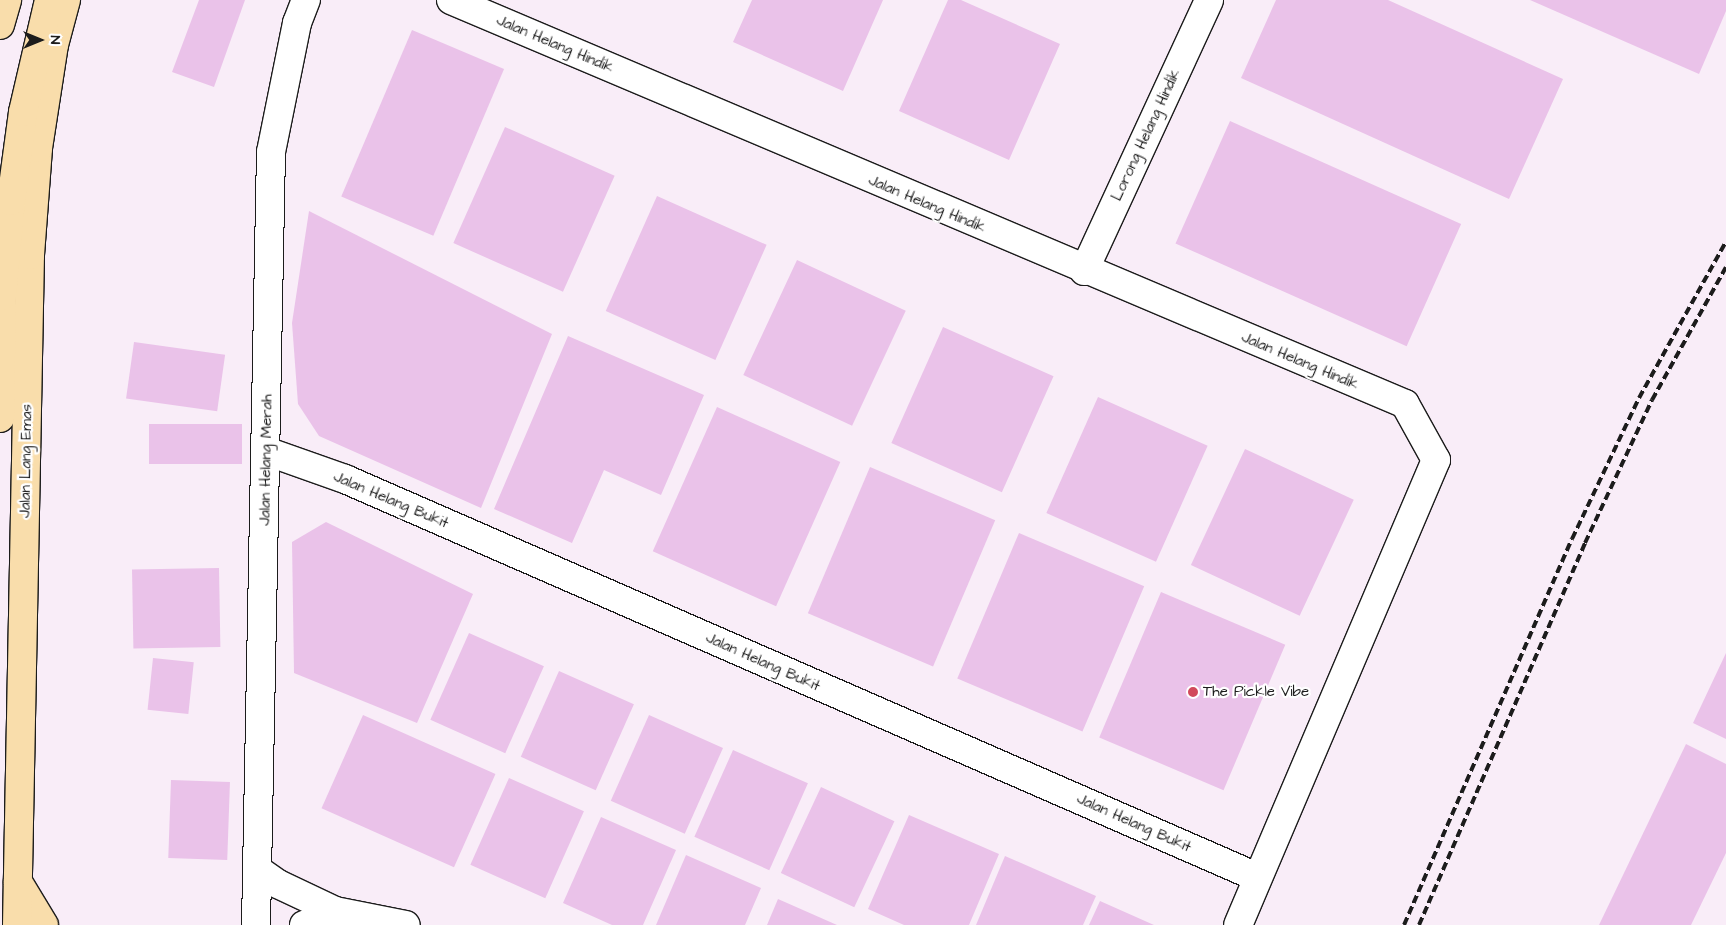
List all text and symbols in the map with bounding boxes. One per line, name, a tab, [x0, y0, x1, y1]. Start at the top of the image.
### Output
street label: Jalan Helang Hindik	[494, 11, 616, 77]
north arrow	[15, 15, 65, 65]
text: N	[45, 36, 65, 44]
street label: Lorong Helang Hindik	[1108, 66, 1184, 204]
street label: Jalan Helang Hindik	[866, 171, 988, 237]
street label: Jalan Helang Hindik	[1239, 328, 1361, 394]
street label: Jalan Helang Merah	[256, 394, 276, 526]
street label: Jalan Lang Emas	[16, 404, 36, 518]
street label: Jalan Helang Bukit	[331, 468, 451, 532]
street label: Jalan Helang Bukit	[703, 629, 823, 695]
place label: The Pickle Vibe	[1203, 683, 1309, 701]
marker: The Pickle Vibe	[1187, 686, 1199, 698]
street label: Jalan Helang Bukit	[1074, 790, 1194, 856]

